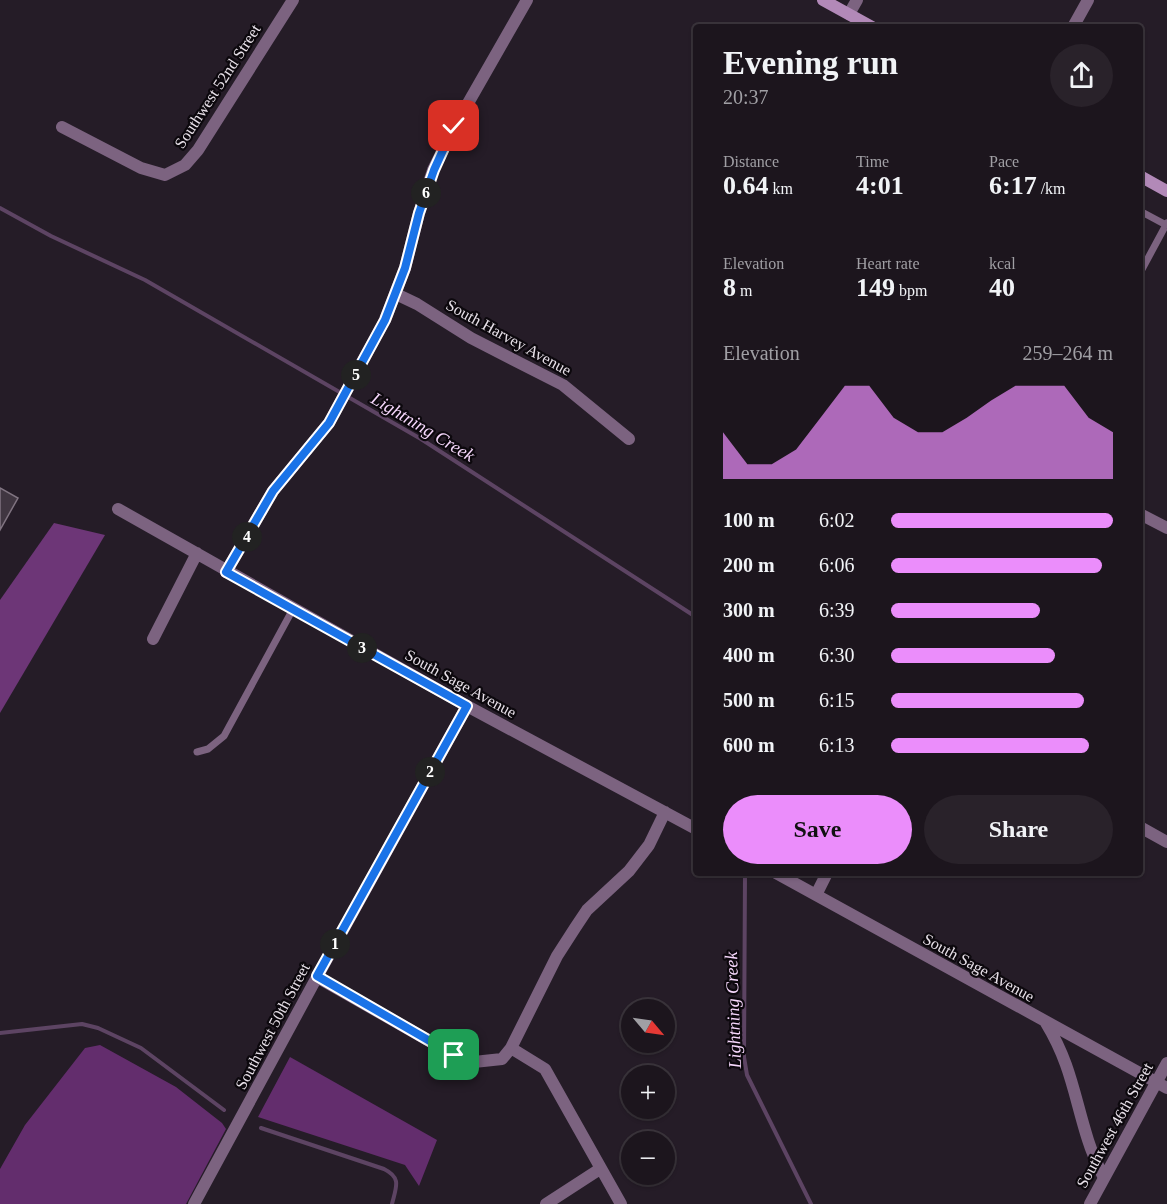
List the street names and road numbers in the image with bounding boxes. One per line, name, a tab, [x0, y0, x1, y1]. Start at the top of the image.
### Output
street label: Southwest 52nd Street	[171, 21, 264, 151]
street label: South Harvey Avenue	[443, 296, 574, 380]
street label: South Sage Avenue	[402, 646, 519, 722]
street label: South Sage Avenue	[920, 930, 1037, 1006]
street label: Southwest 50th Street	[232, 960, 313, 1092]
street label: Southwest 46th Street	[1073, 1059, 1156, 1191]

